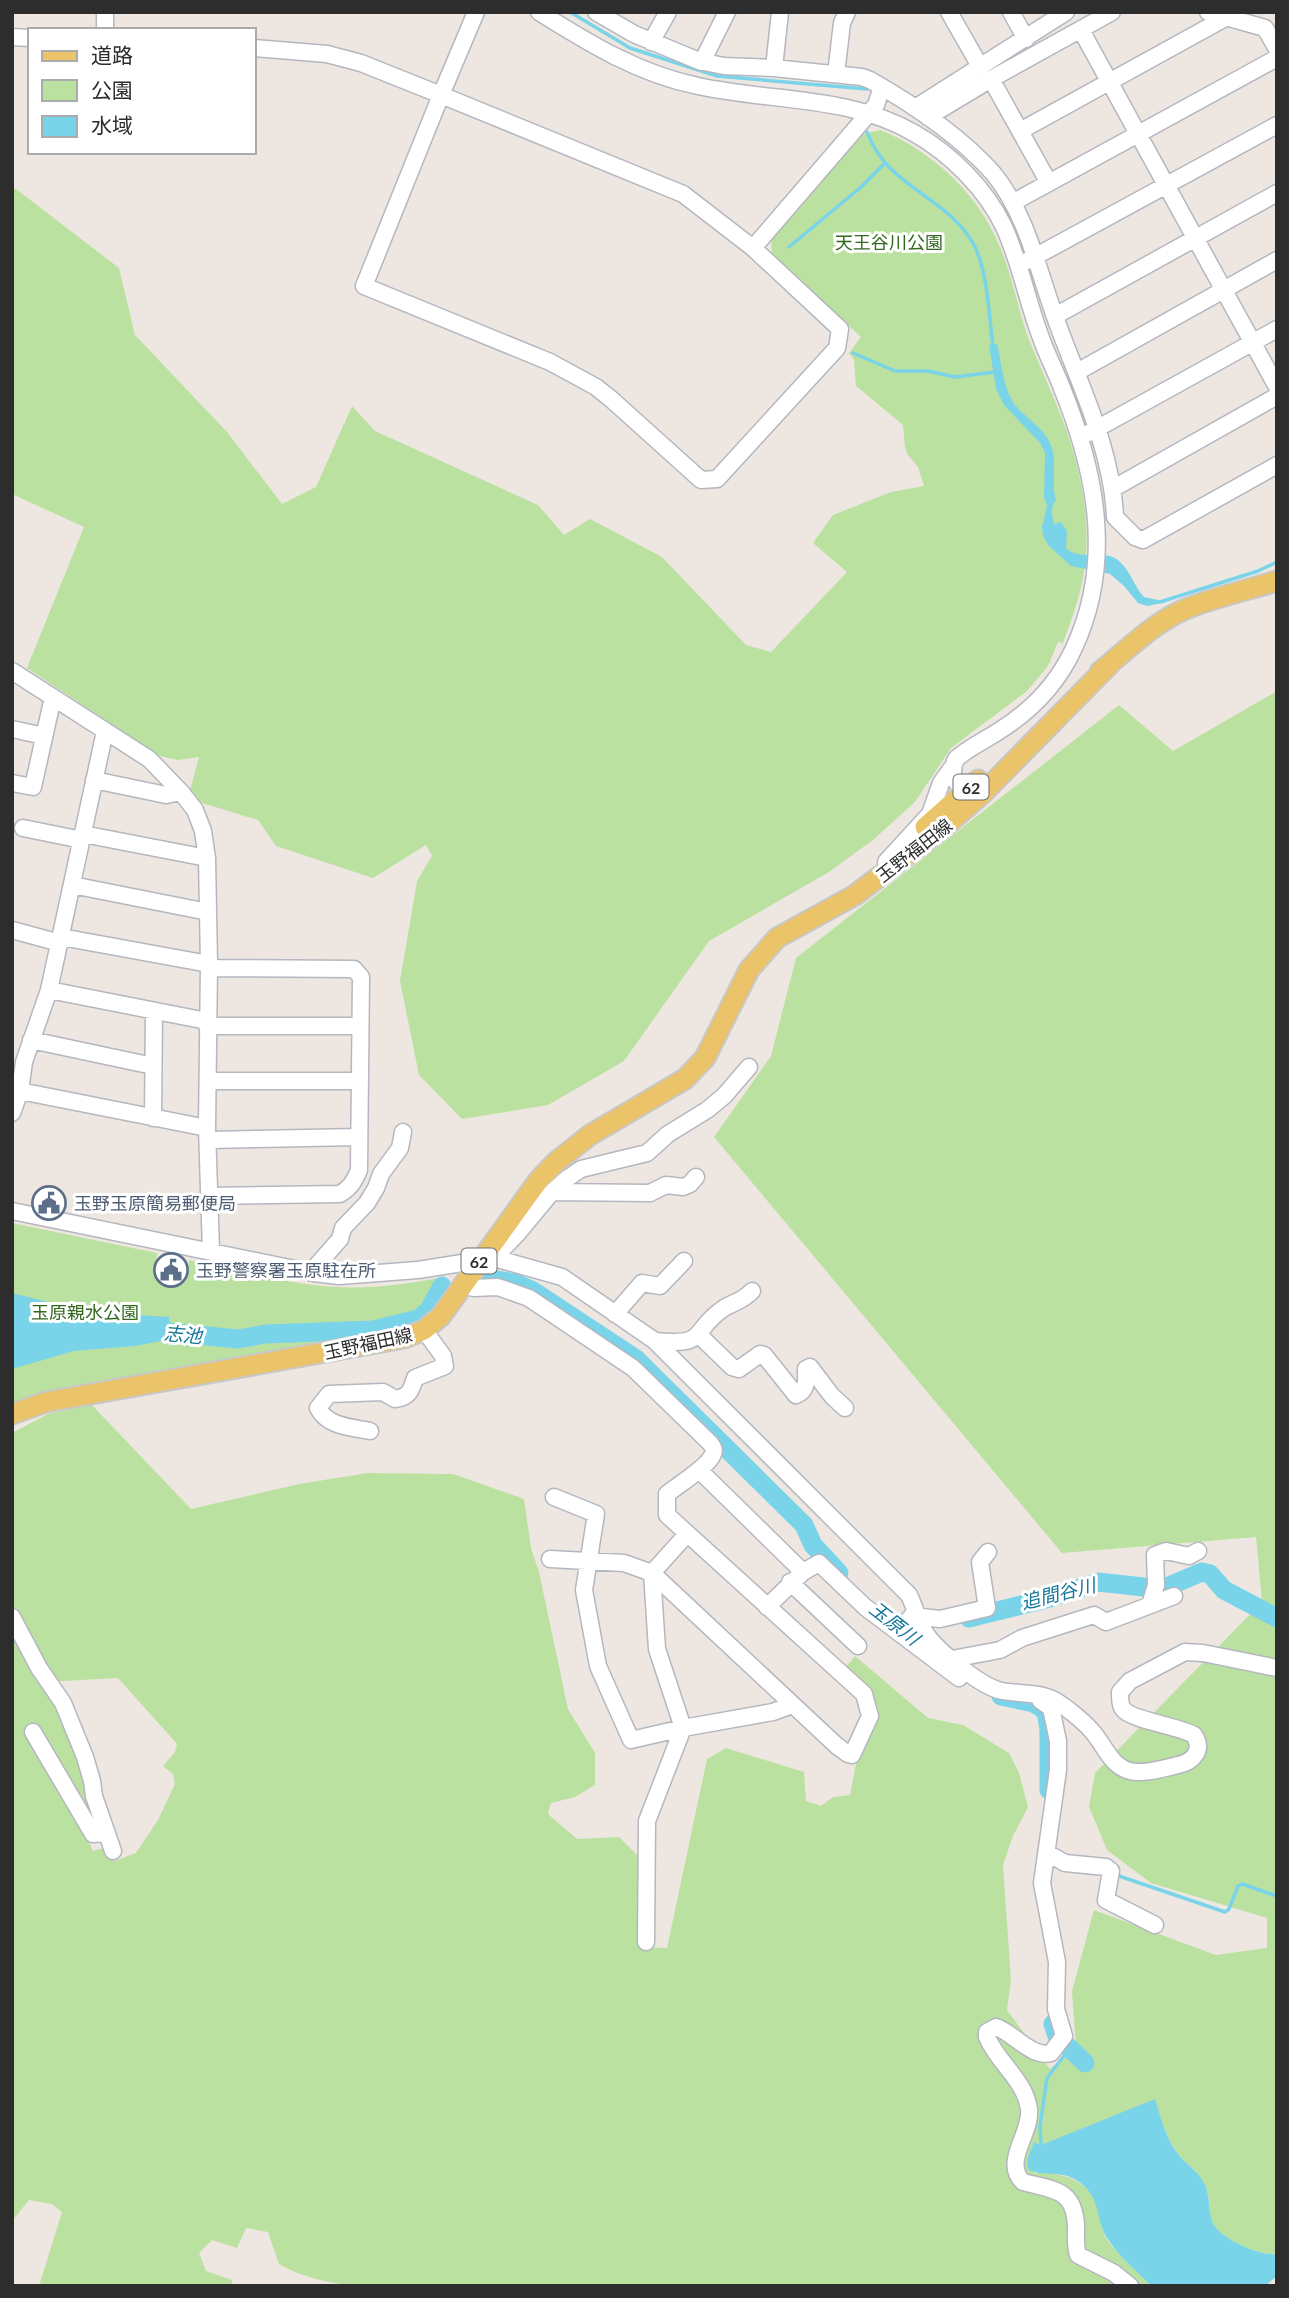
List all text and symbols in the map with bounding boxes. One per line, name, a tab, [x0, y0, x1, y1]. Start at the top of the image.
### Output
legend	[28, 28, 256, 154]
text: 道路	[91, 42, 133, 67]
text: 公園	[91, 77, 133, 102]
text: 水域	[91, 112, 133, 137]
park label: 天王谷川公園	[835, 231, 943, 253]
road number: 62	[954, 774, 988, 800]
street label: 玉野福田線	[872, 814, 956, 886]
public building icon: 玉野玉原簡易郵便局	[30, 1184, 68, 1222]
place label: 玉野玉原簡易郵便局	[74, 1192, 236, 1214]
road number: 62	[462, 1248, 496, 1274]
public building icon: 玉野警察署玉原駐在所	[152, 1251, 190, 1289]
place label: 玉野警察署玉原駐在所	[196, 1259, 376, 1281]
park label: 玉原親水公園	[31, 1301, 139, 1323]
water label: 志池	[163, 1321, 205, 1347]
street label: 玉野福田線	[322, 1323, 414, 1363]
water label: 追間谷川	[1018, 1572, 1100, 1613]
water label: 玉原川	[865, 1596, 926, 1651]

